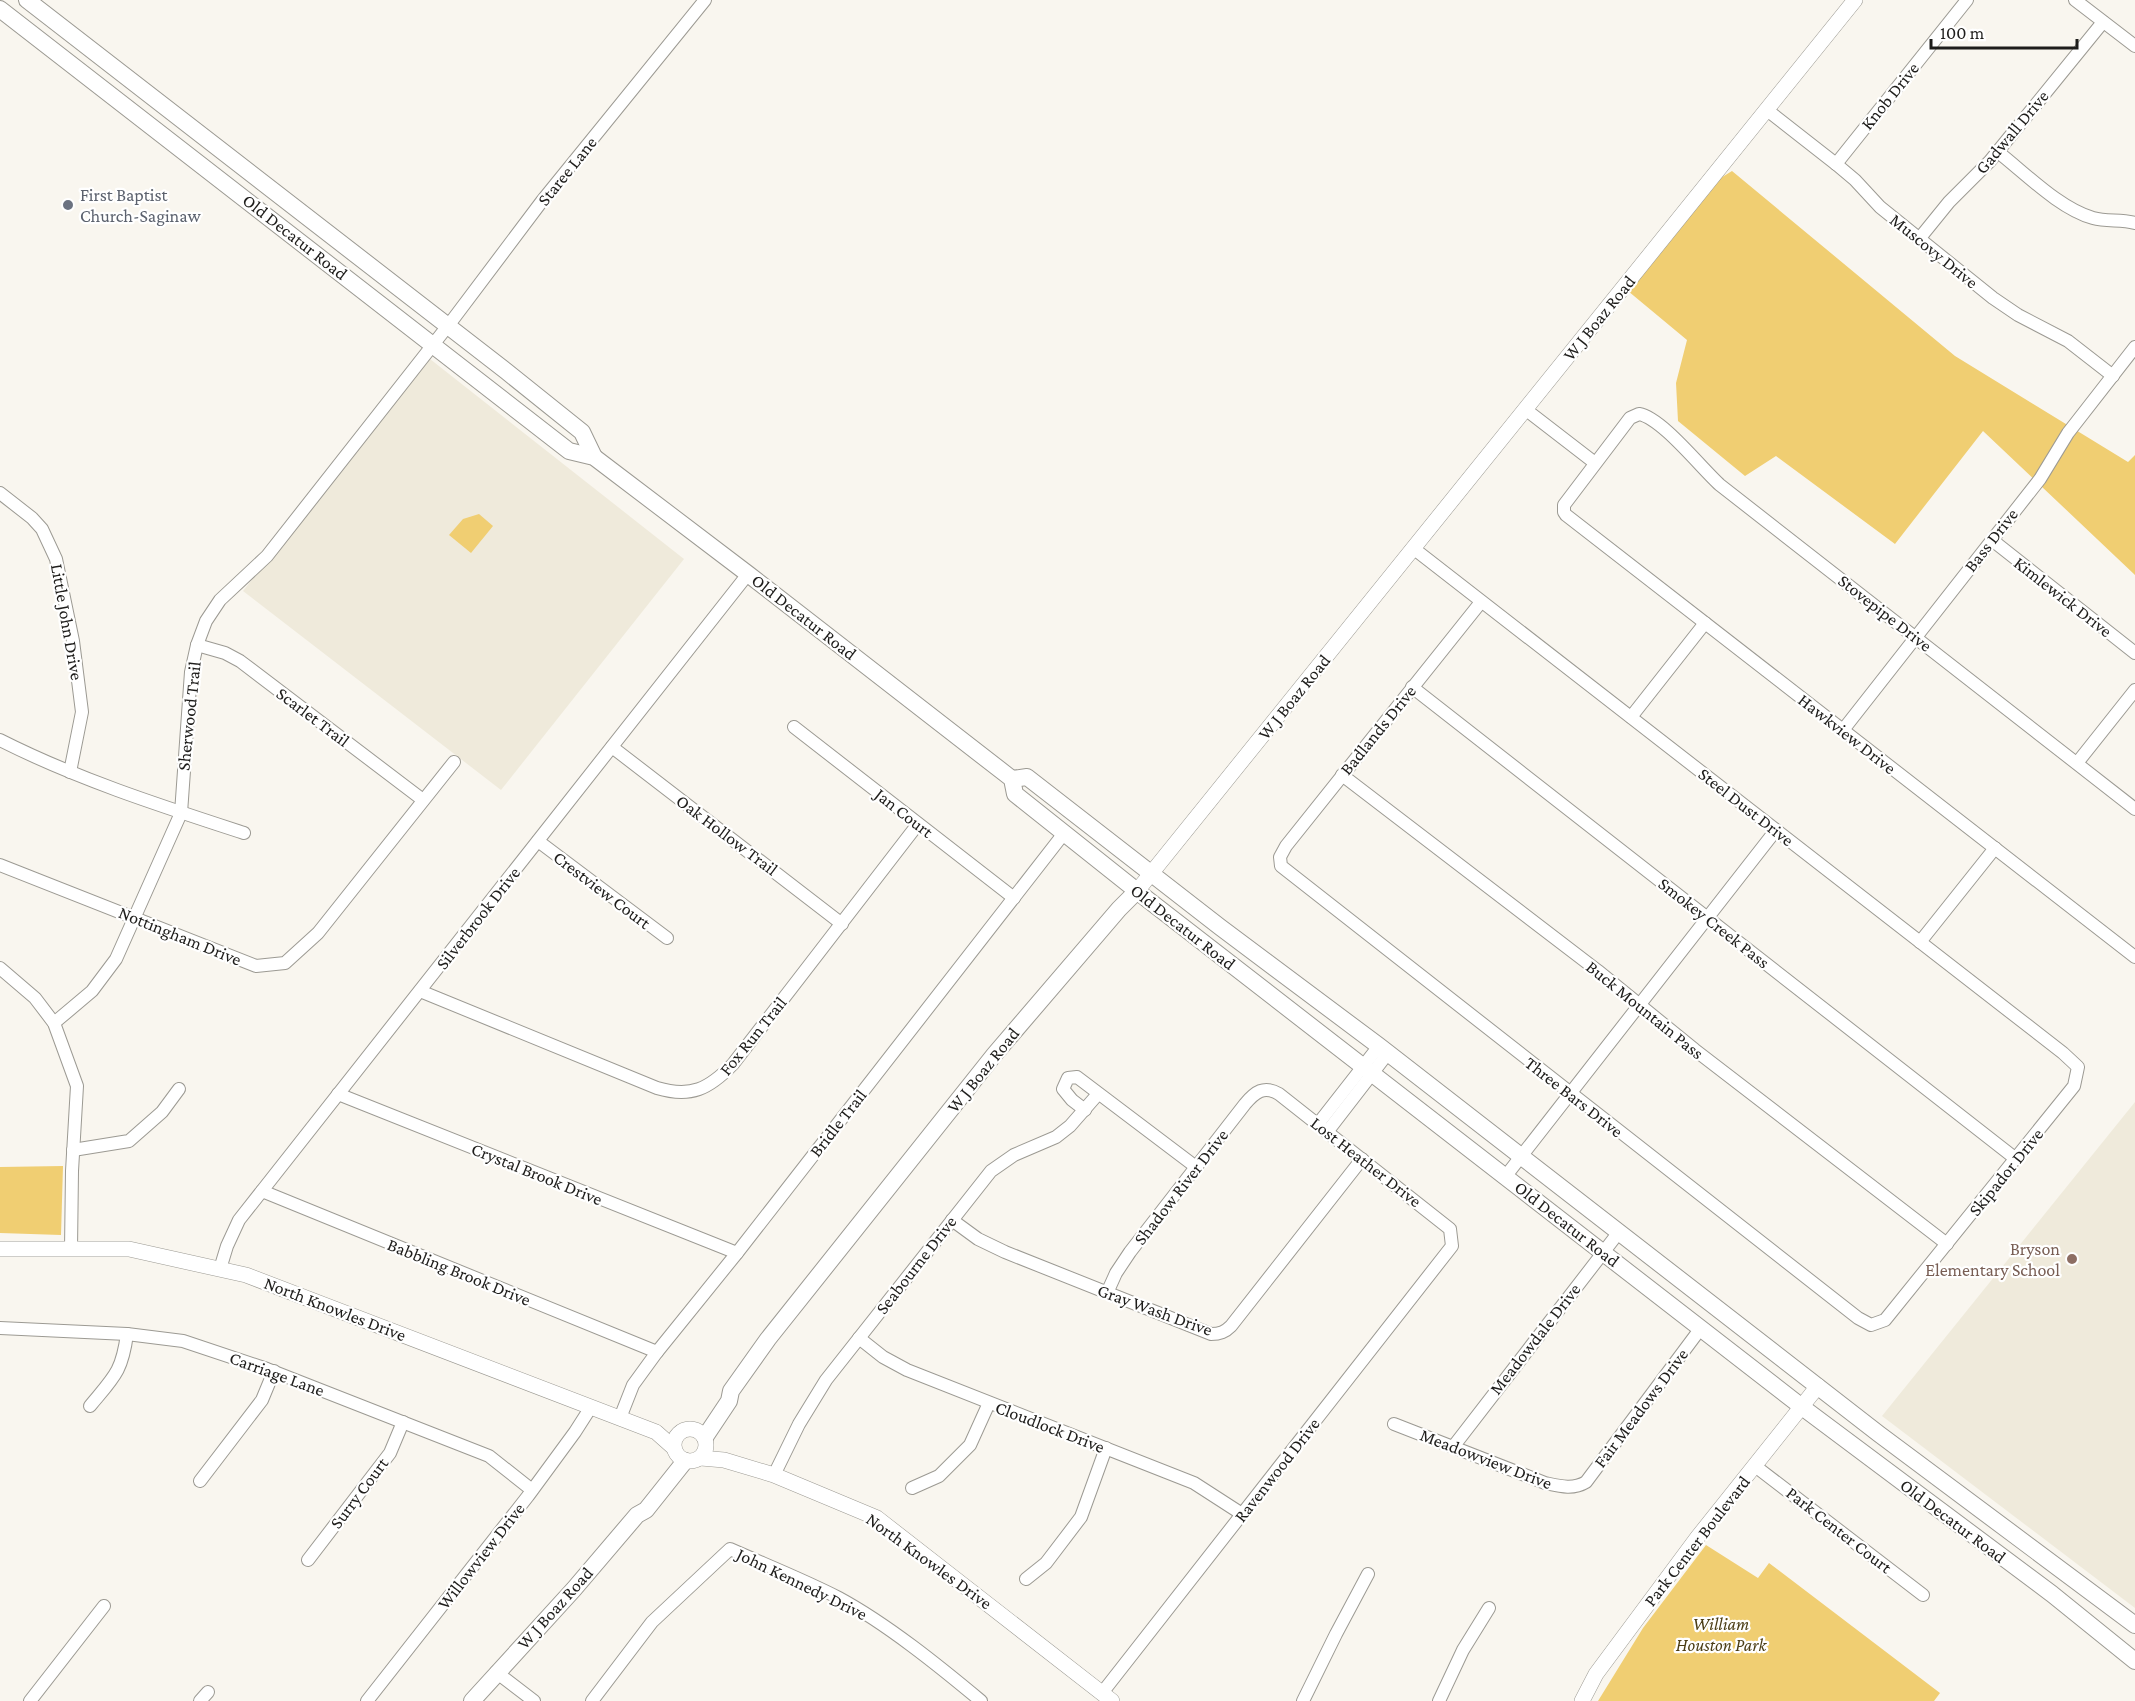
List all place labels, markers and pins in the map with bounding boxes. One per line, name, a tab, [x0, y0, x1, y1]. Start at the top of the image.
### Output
place label: First Baptist Church-Saginaw	[80, 185, 202, 226]
marker: First Baptist Church-Saginaw	[61, 198, 75, 212]
place label: Bryson Elementary School	[1925, 1239, 2060, 1280]
marker: Bryson Elementary School	[2065, 1252, 2079, 1266]

